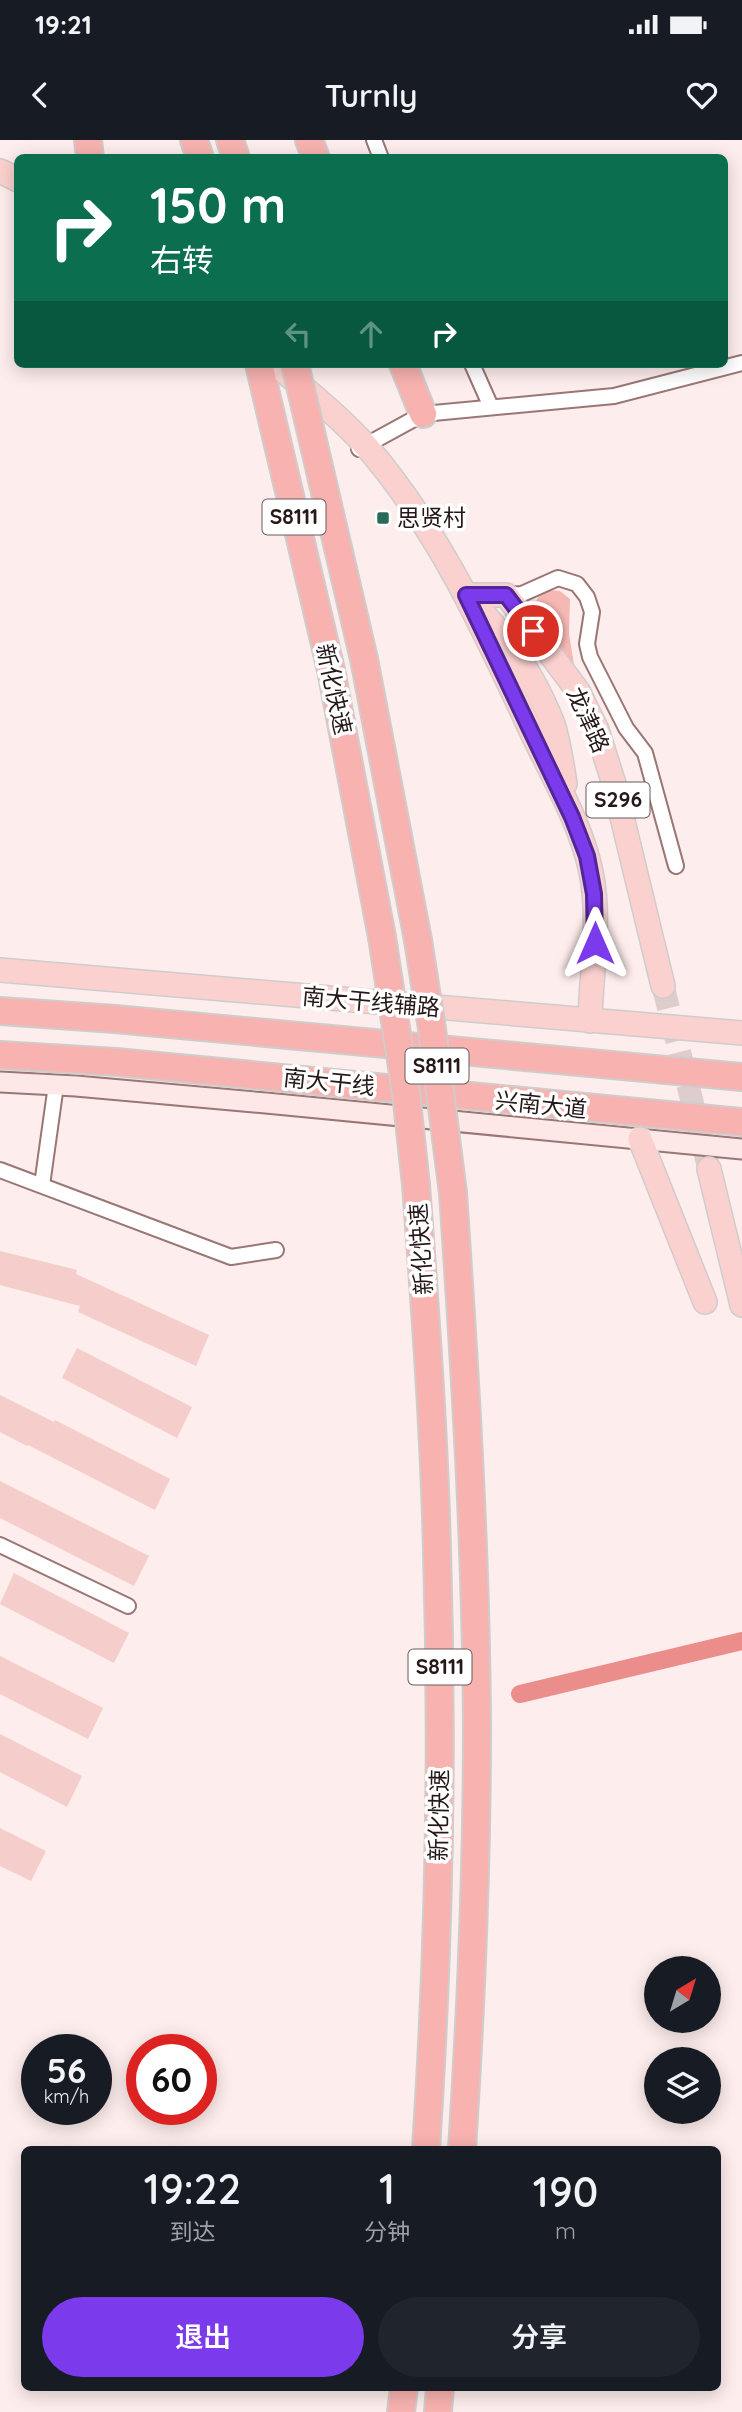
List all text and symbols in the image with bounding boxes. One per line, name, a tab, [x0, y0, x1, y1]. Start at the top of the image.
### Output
text: 19:21	[35, 8, 92, 41]
text: Turnly	[324, 75, 418, 115]
icon: back	[21, 76, 59, 114]
icon: heart	[683, 76, 721, 114]
text: 150 m	[150, 174, 286, 235]
icon: right	[35, 182, 126, 273]
text: 右转	[150, 240, 214, 280]
icon: left	[279, 315, 317, 353]
icon: ahead	[352, 315, 390, 353]
icon: right	[425, 315, 463, 353]
road number: S8111	[262, 500, 326, 534]
place label: 思贤村	[397, 503, 466, 532]
marker: 思贤村	[375, 510, 391, 526]
pin	[503, 601, 563, 661]
icon: arrive	[514, 612, 552, 650]
street label: 新化快速	[311, 641, 358, 737]
street label: 龙津路	[561, 682, 616, 757]
road number: S296	[586, 782, 650, 818]
position arrow	[558, 906, 632, 980]
street label: 南大干线辅路	[301, 981, 441, 1022]
road number: S8111	[406, 1048, 468, 1084]
street label: 南大干线	[282, 1062, 376, 1101]
street label: 兴南大道	[494, 1085, 588, 1124]
street label: 新化快速	[403, 1202, 438, 1296]
road number: S8111	[408, 1650, 472, 1684]
street label: 新化快速	[423, 1769, 454, 1861]
north arrow	[644, 1956, 721, 2034]
map controls	[644, 1956, 721, 2124]
speed limit sign: 60	[126, 2034, 217, 2125]
button: layers	[644, 2047, 721, 2124]
text: 56	[47, 2048, 86, 2092]
text: km/h	[44, 2085, 89, 2108]
text: 19:22	[144, 2162, 241, 2215]
text: 1	[379, 2162, 395, 2215]
text: 190	[533, 2165, 598, 2218]
text: m	[555, 2216, 576, 2245]
text: 到达	[170, 2217, 216, 2246]
text: 分钟	[364, 2217, 410, 2246]
button: 退出	[42, 2297, 364, 2377]
button: 分享	[378, 2297, 700, 2377]

